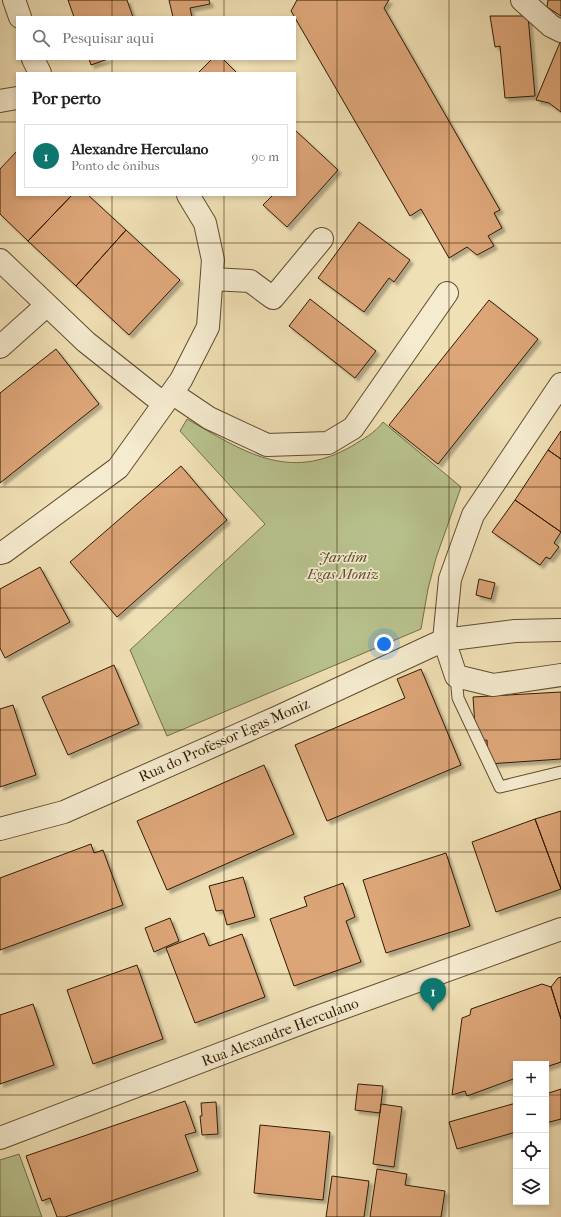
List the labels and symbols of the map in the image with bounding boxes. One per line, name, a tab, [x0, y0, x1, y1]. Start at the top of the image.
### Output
park label: Jardim Egas Moniz	[306, 548, 379, 583]
your location	[374, 634, 394, 654]
street label: Rua do Professor Egas Moniz	[136, 694, 313, 786]
pin: 1	[420, 978, 446, 1011]
street label: Rua Alexandre Herculano	[199, 994, 361, 1070]

